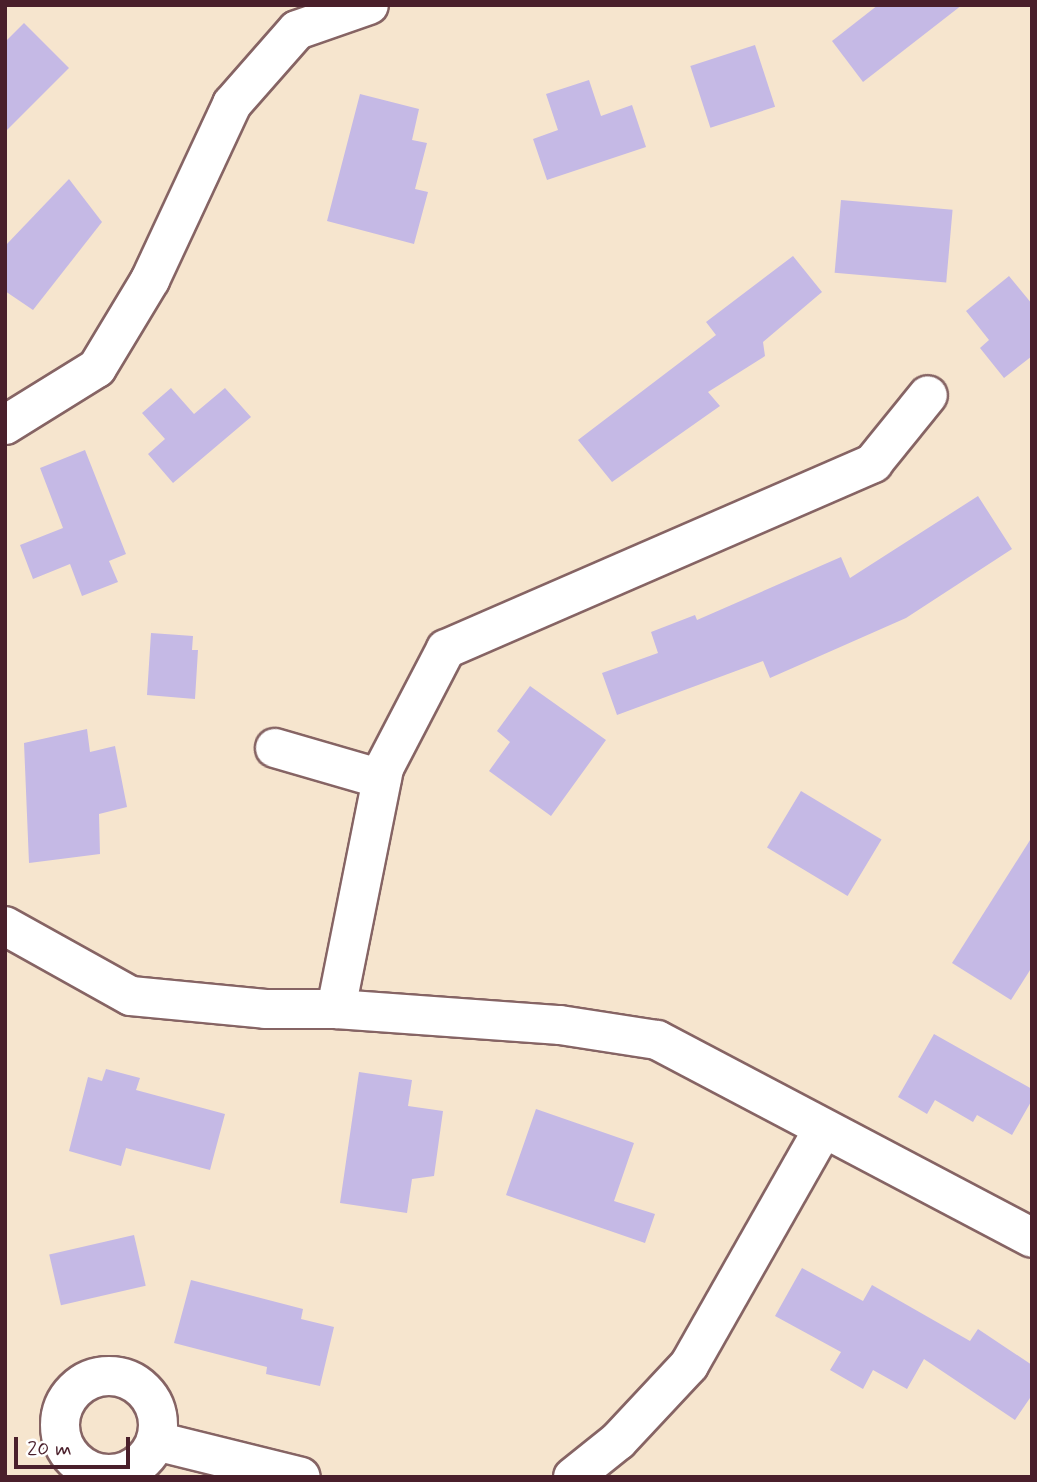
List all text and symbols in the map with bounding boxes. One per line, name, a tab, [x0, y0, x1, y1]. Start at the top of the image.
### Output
scale bar	[18, 1422, 133, 1466]
text: 20 m	[27, 1435, 72, 1463]

